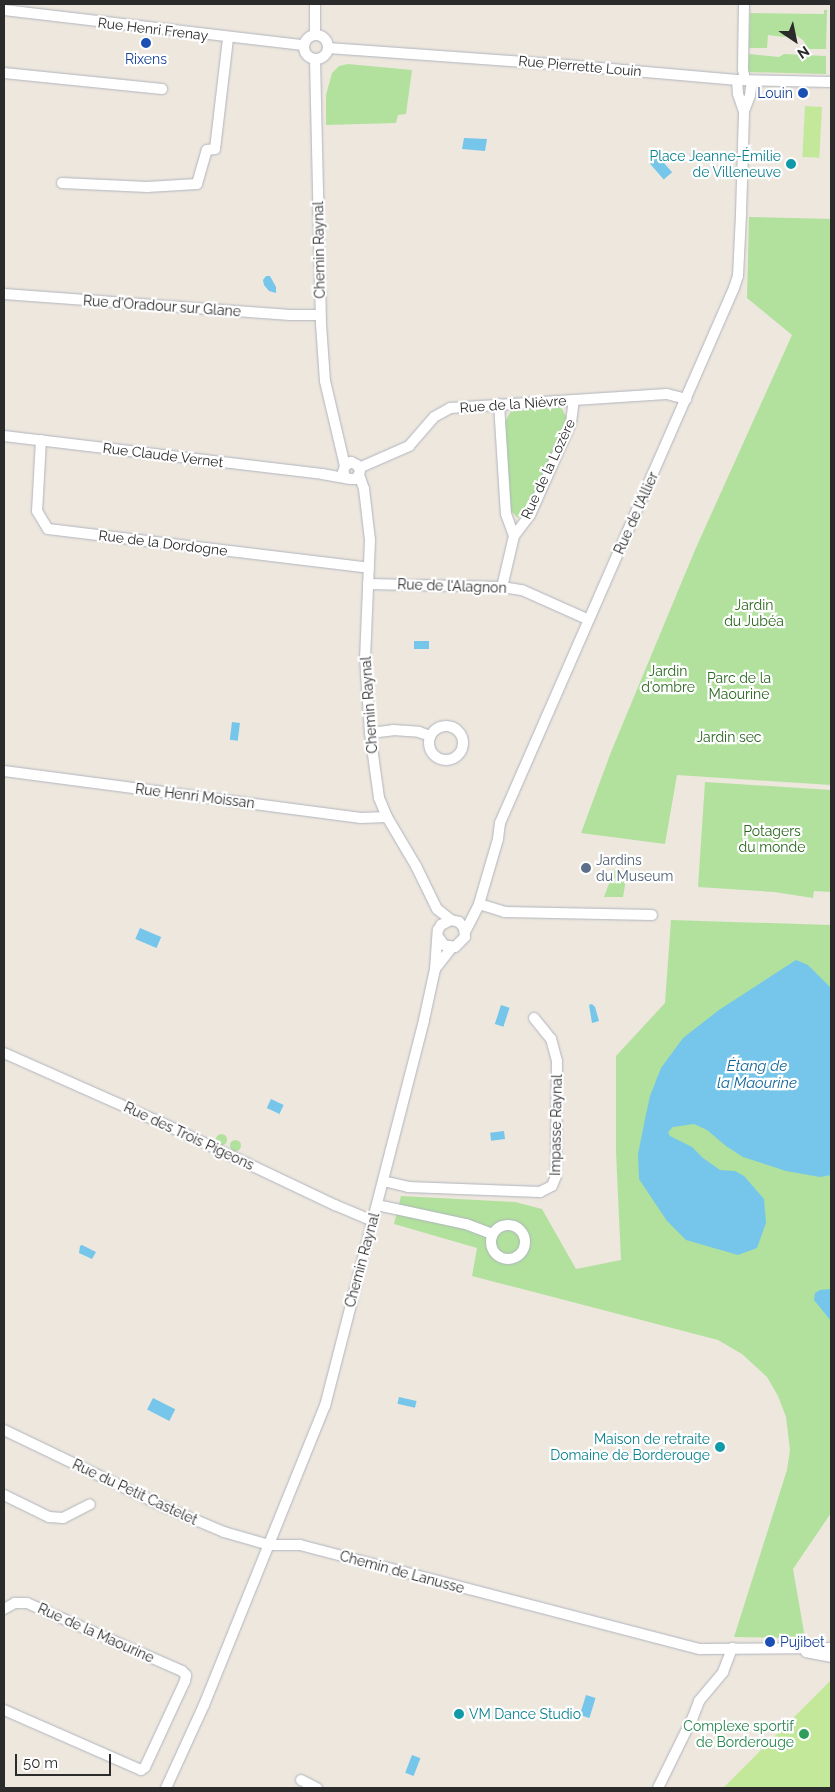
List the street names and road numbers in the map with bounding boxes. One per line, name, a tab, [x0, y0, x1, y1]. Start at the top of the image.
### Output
street label: Rue Henri Frenay	[97, 14, 209, 44]
street label: Rue Pierrette Louin	[518, 52, 642, 80]
street label: Chemin Raynal	[310, 201, 328, 299]
street label: Rue d'Oradour sur Glane	[82, 292, 242, 320]
street label: Rue de la Nièvre	[459, 392, 567, 416]
street label: Rue de la Lozère	[517, 416, 579, 522]
street label: Rue Claude Vernet	[102, 439, 224, 471]
street label: Rue de l'Allier	[610, 469, 662, 557]
street label: Rue de la Dordogne	[98, 527, 228, 559]
street label: Rue de l'Alagnon	[397, 576, 507, 596]
street label: Chemin Raynal	[357, 656, 381, 754]
street label: Rue Henri Moissan	[134, 780, 256, 812]
street label: Impasse Raynal	[547, 1074, 565, 1176]
street label: Rue des Trois Pigeons	[121, 1098, 257, 1174]
street label: Chemin Raynal	[341, 1211, 383, 1309]
street label: Rue du Petit Castelet	[70, 1456, 200, 1528]
street label: Chemin de Lanusse	[338, 1547, 466, 1597]
street label: Rue de la Maourine	[35, 1600, 157, 1666]

